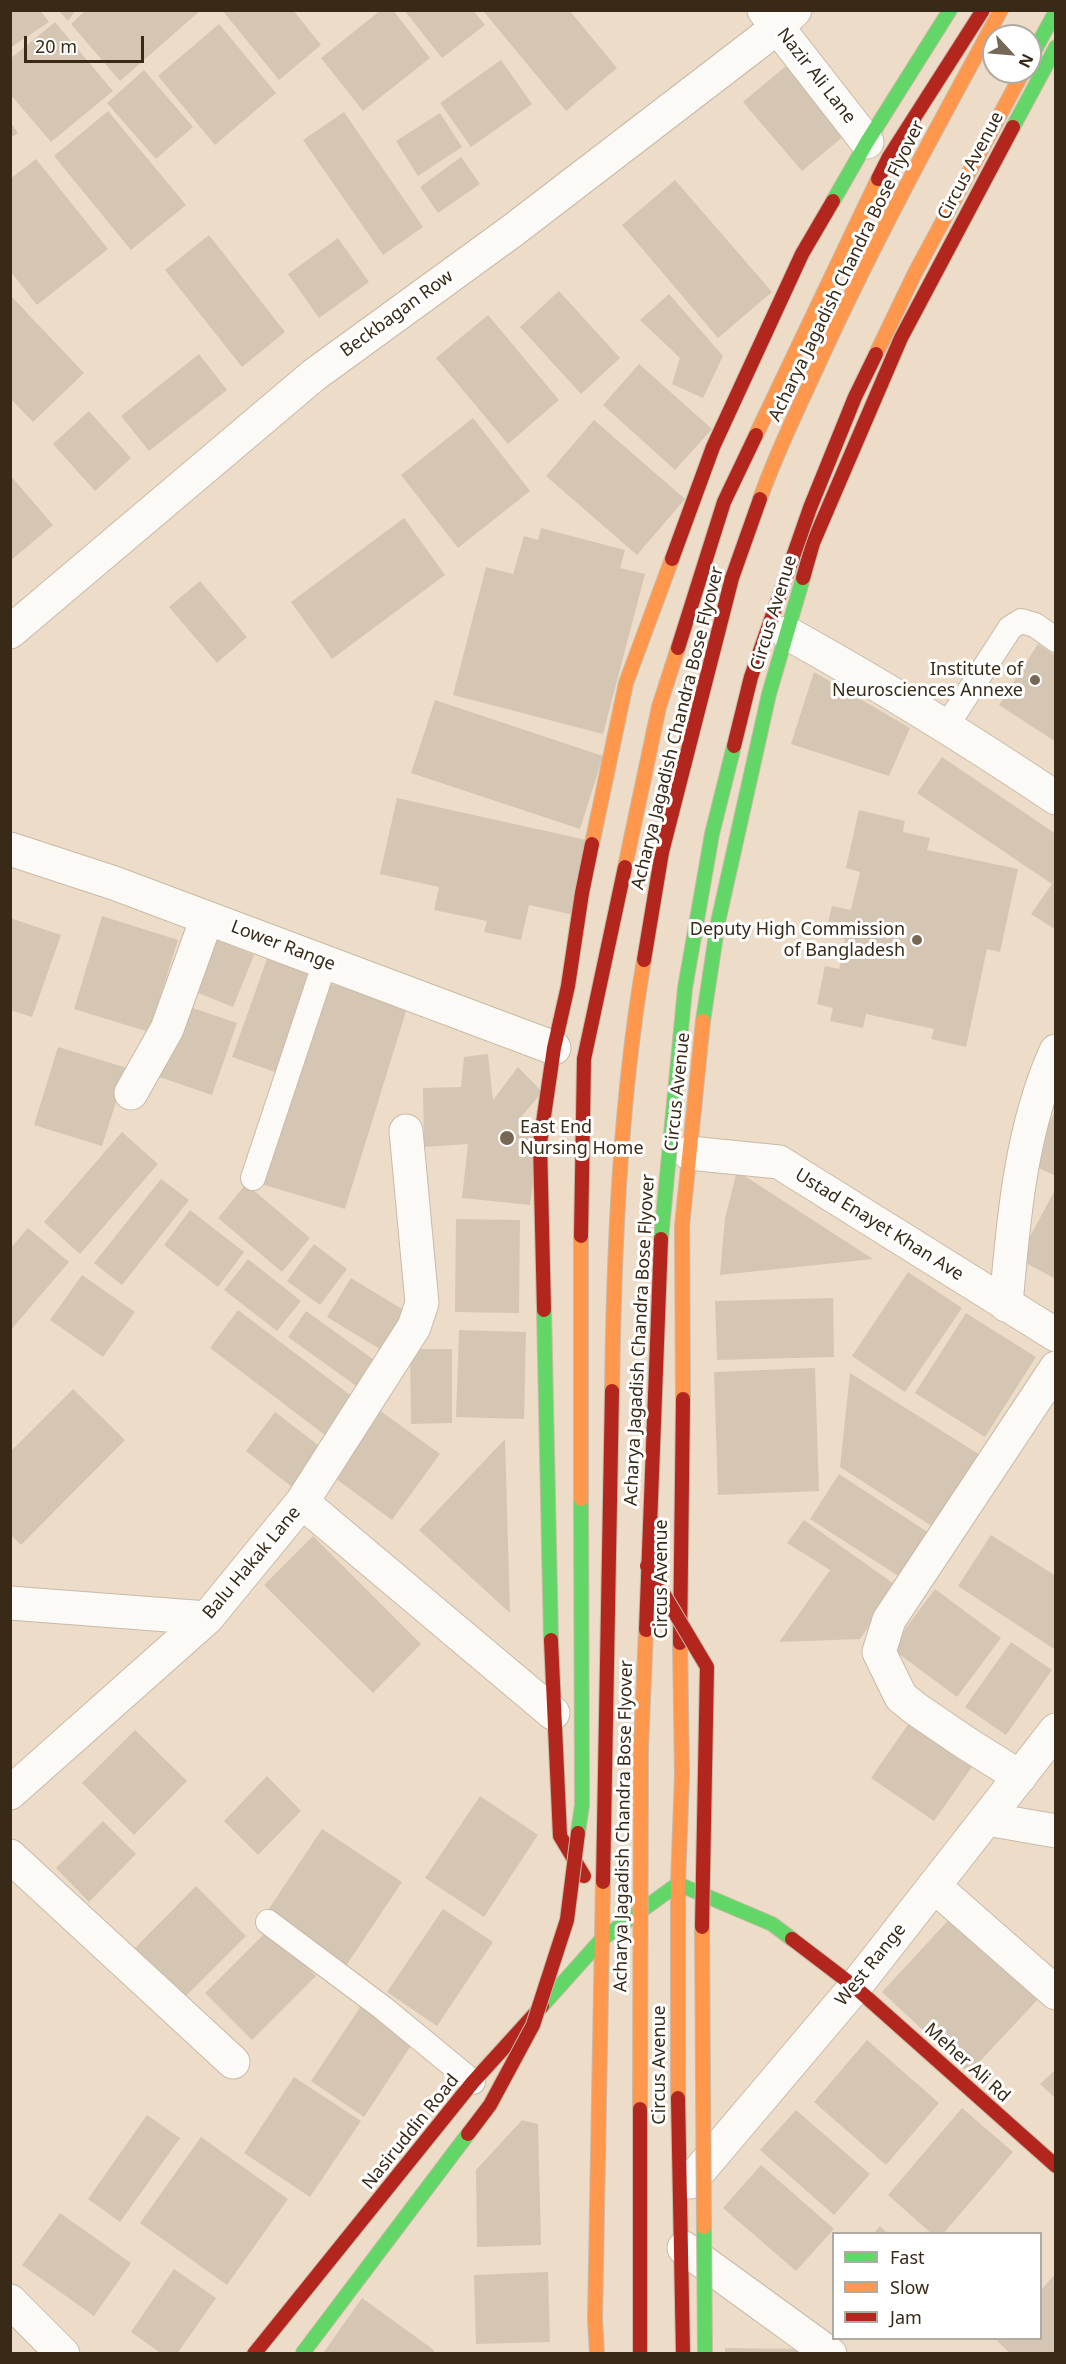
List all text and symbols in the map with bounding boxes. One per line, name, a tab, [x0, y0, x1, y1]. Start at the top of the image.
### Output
scale bar	[27, 24, 147, 62]
street label: Nazir Ali Lane	[772, 24, 860, 128]
north arrow	[982, 24, 1042, 84]
text: 20 m	[35, 34, 77, 58]
text: N	[1014, 50, 1039, 72]
street label: Circus Avenue	[933, 108, 1009, 224]
street label: Acharya Jagadish Chandra Bose Flyover	[764, 117, 930, 425]
street label: Beckbagan Row	[336, 266, 458, 362]
street label: Circus Avenue	[746, 553, 802, 673]
street label: Acharya Jagadish Chandra Bose Flyover	[627, 564, 729, 892]
place label: Institute of Neurosciences Annexe	[832, 659, 1023, 702]
marker: Institute of Neurosciences Annexe	[1028, 673, 1042, 687]
street label: Lower Range	[228, 916, 338, 976]
place label: Deputy High Commission of Bangladesh	[690, 919, 905, 962]
marker: Deputy High Commission of Bangladesh	[910, 933, 924, 947]
street label: Circus Avenue	[661, 1032, 695, 1152]
place label: East End Nursing Home	[520, 1117, 644, 1160]
marker: East End Nursing Home	[498, 1129, 516, 1147]
street label: Ustad Enayet Khan Ave	[791, 1164, 967, 1286]
street label: Acharya Jagadish Chandra Bose Flyover	[621, 1174, 659, 1506]
street label: Balu Hakak Lane	[199, 1502, 305, 1624]
street label: Circus Avenue	[651, 1519, 673, 1639]
street label: Acharya Jagadish Chandra Bose Flyover	[610, 1660, 638, 1992]
street label: West Range	[831, 1919, 911, 2011]
street label: Circus Avenue	[649, 2005, 671, 2125]
street label: Meher Ali Rd	[920, 2019, 1014, 2107]
street label: Nasiruddin Road	[358, 2070, 464, 2194]
legend	[832, 2232, 1042, 2340]
text: Fast	[890, 2245, 925, 2269]
text: Slow	[890, 2275, 929, 2299]
text: Jam	[890, 2305, 922, 2329]

